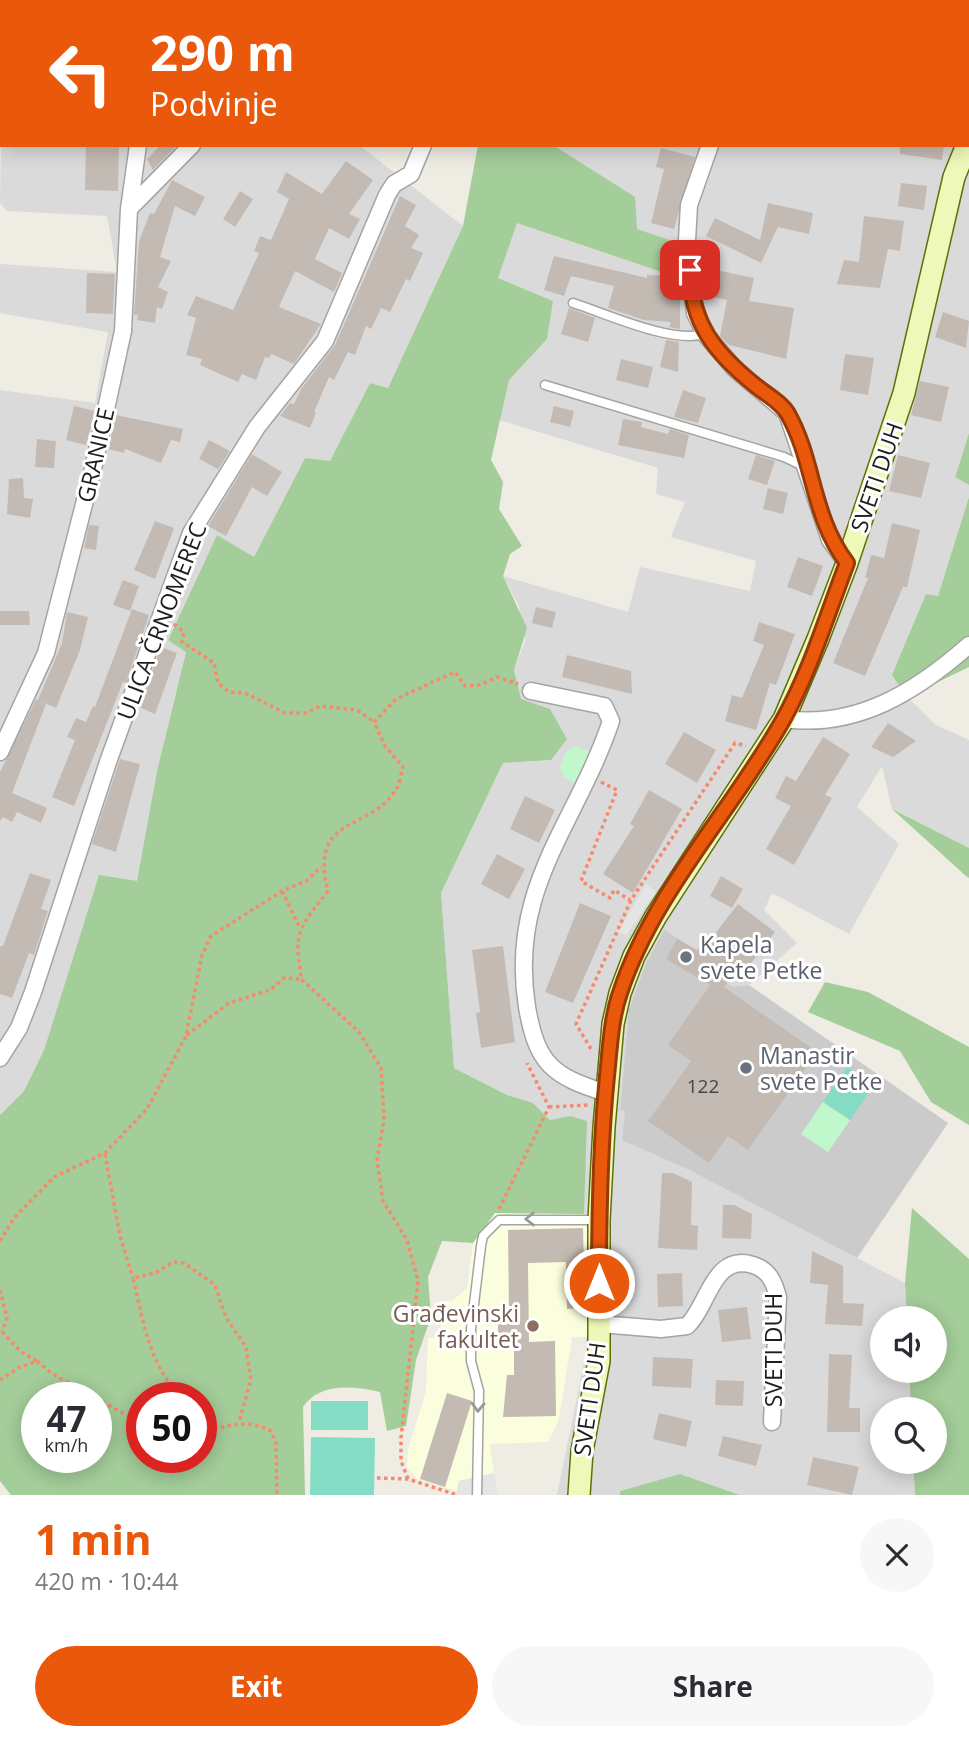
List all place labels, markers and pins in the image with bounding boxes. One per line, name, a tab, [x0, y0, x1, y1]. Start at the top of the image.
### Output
pin	[660, 240, 720, 300]
place label: Kapela svete Petke	[700, 928, 822, 986]
marker: Kapela svete Petke	[678, 949, 694, 965]
place label: Manastir svete Petke	[760, 1039, 882, 1097]
marker: Manastir svete Petke	[738, 1060, 754, 1076]
place label: Građevinski fakultet	[393, 1297, 519, 1355]
marker: Građevinski fakultet	[525, 1318, 541, 1334]

